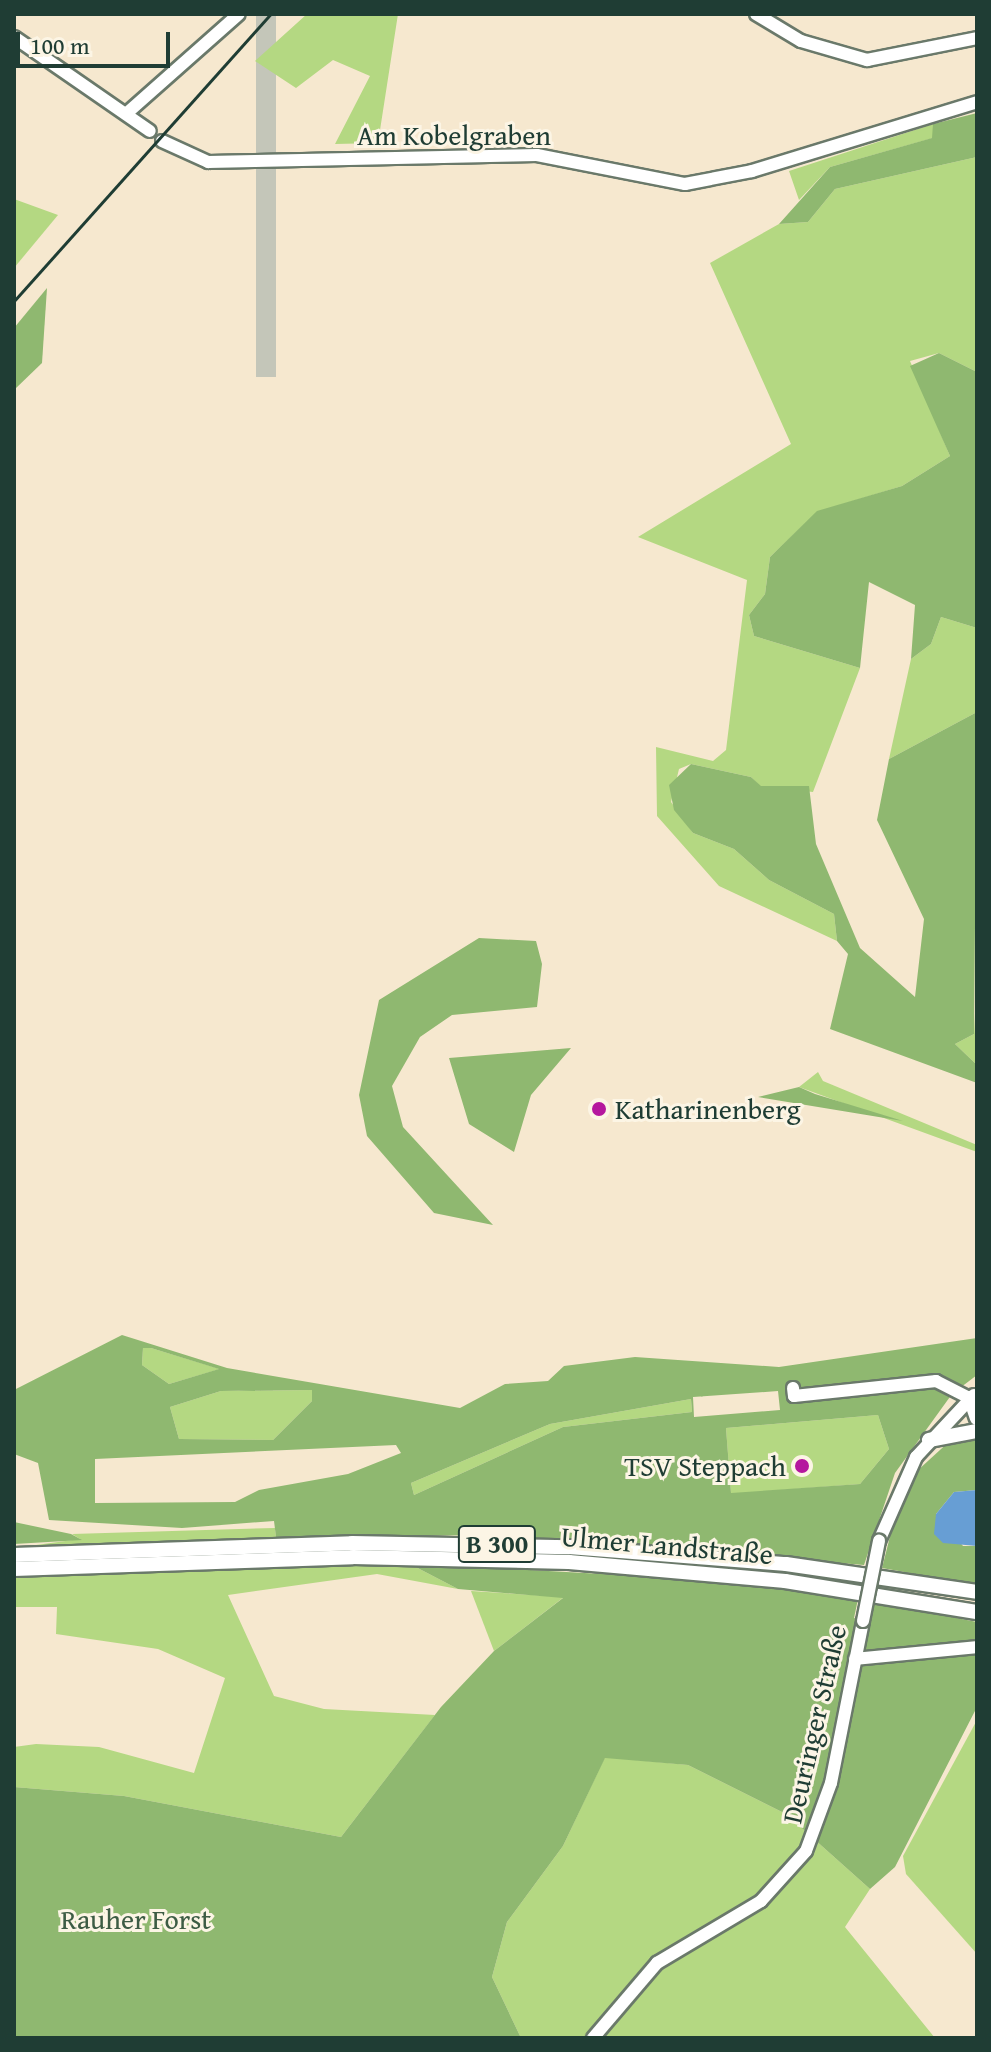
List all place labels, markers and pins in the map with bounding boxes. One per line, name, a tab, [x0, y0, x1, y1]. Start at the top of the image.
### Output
place label: Katharinenberg	[615, 1092, 801, 1126]
marker: Katharinenberg	[590, 1100, 608, 1118]
place label: TSV Steppach	[624, 1449, 786, 1483]
marker: TSV Steppach	[793, 1457, 811, 1475]

